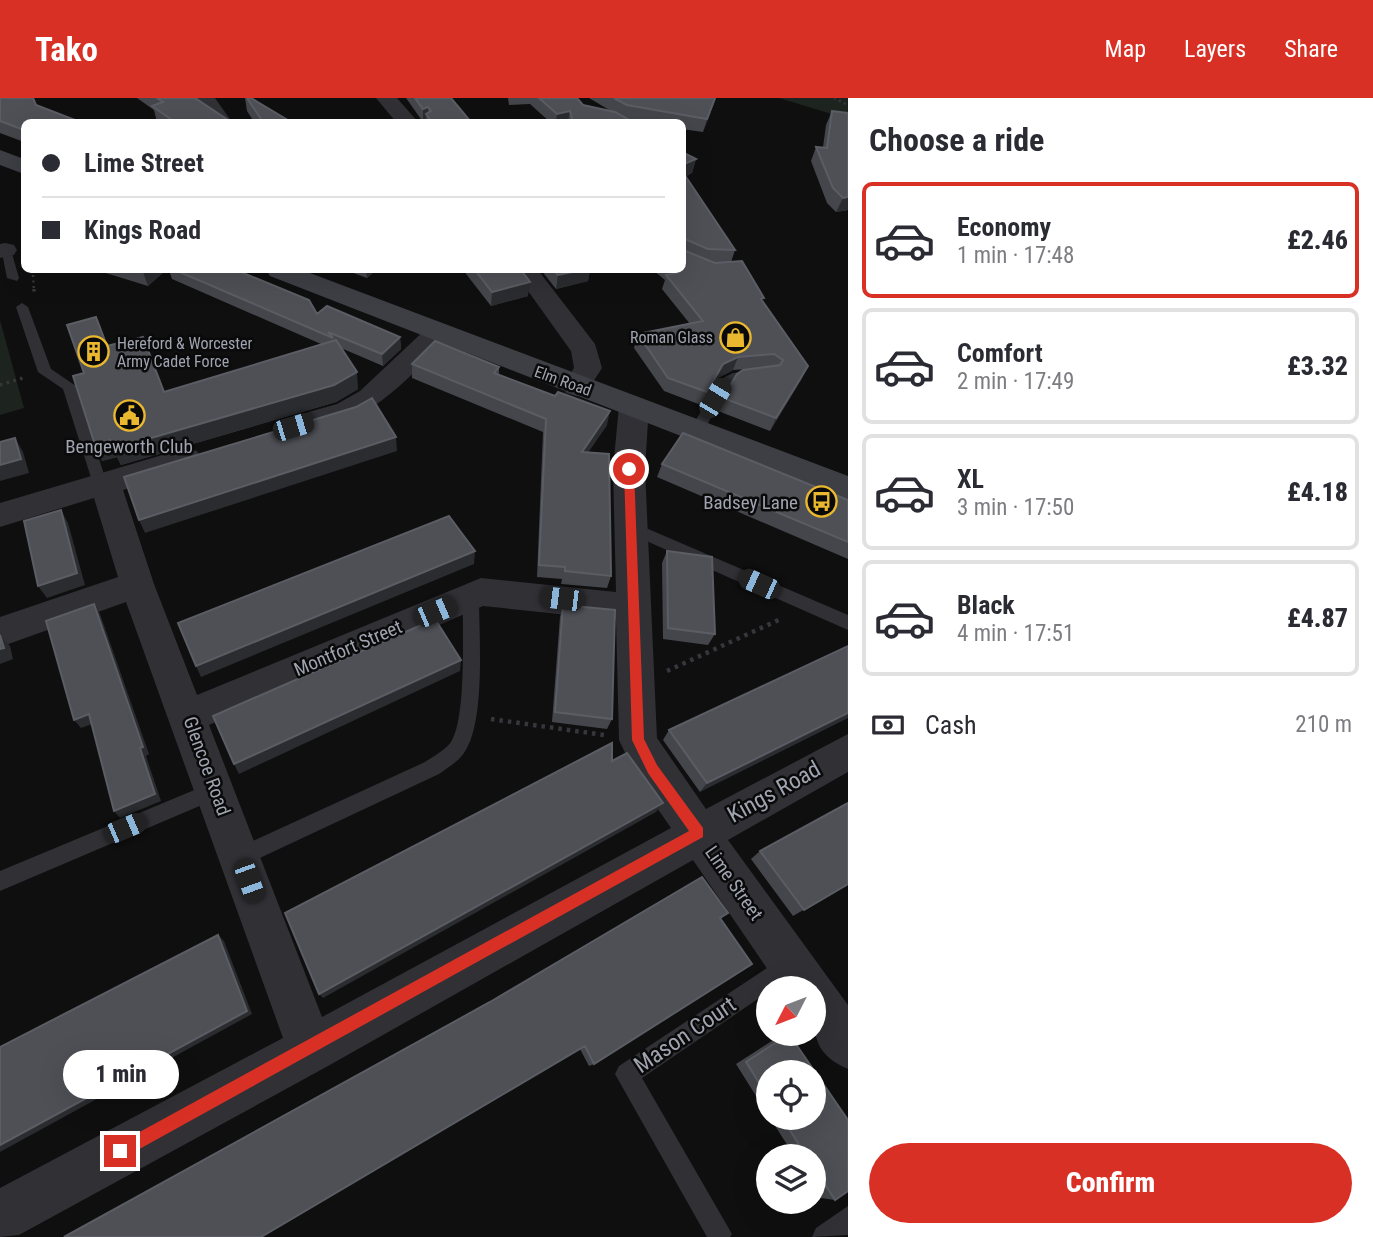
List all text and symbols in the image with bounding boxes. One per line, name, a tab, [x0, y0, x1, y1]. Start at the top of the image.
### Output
text: Tako	[35, 30, 98, 69]
text: Map	[1105, 35, 1146, 63]
text: Layers	[1184, 35, 1246, 63]
text: Share	[1284, 35, 1338, 63]
text: Choose a ride	[869, 121, 1044, 159]
text: Lime Street	[84, 148, 204, 178]
icon: car	[873, 209, 936, 272]
text: Economy	[957, 212, 1051, 242]
text: Kings Road	[84, 215, 201, 245]
text: £2.46	[1287, 225, 1348, 255]
text: 1 min · 17:48	[957, 242, 1074, 269]
shop icon: Roman Glass	[719, 320, 753, 354]
place label: Roman Glass	[630, 328, 713, 347]
place label: Hereford & Worcester Army Cadet Force	[117, 334, 253, 371]
building icon: Hereford & Worcester Army Cadet Force	[77, 335, 111, 369]
icon: car	[873, 335, 936, 398]
text: Comfort	[957, 338, 1043, 368]
text: £3.32	[1287, 351, 1348, 381]
street label: Elm Road	[532, 362, 594, 400]
text: 2 min · 17:49	[957, 368, 1074, 395]
car	[696, 375, 735, 421]
public building icon: Bengeworth Club	[112, 398, 146, 432]
car	[270, 411, 317, 443]
place label: Bengeworth Club	[65, 435, 193, 458]
route start	[613, 453, 645, 485]
icon: car	[873, 461, 936, 524]
text: XL	[957, 464, 984, 494]
text: £4.18	[1287, 477, 1348, 507]
bus stop icon: Badsey Lane	[804, 485, 838, 519]
place label: Badsey Lane	[703, 491, 798, 514]
text: 3 min · 17:50	[957, 494, 1074, 521]
car	[736, 566, 783, 602]
car	[540, 586, 585, 612]
icon: car	[873, 587, 936, 650]
text: Black	[957, 590, 1015, 620]
car	[412, 594, 459, 630]
text: £4.87	[1287, 603, 1348, 633]
street label: Montfort Street	[291, 615, 405, 681]
text: 4 min · 17:51	[957, 620, 1074, 647]
icon: cash	[869, 706, 907, 744]
text: Cash	[925, 710, 977, 740]
text: 210 m	[1295, 711, 1352, 738]
street label: Glencoe Road	[179, 713, 235, 819]
street label: Kings Road	[723, 755, 825, 829]
car	[102, 810, 149, 846]
street label: Lime Street	[700, 841, 768, 925]
car	[232, 858, 267, 904]
north arrow	[756, 976, 826, 1046]
map controls	[756, 976, 826, 1214]
street label: Mason Court	[629, 991, 741, 1079]
callout: 1 min	[62, 1049, 178, 1098]
button: locate	[756, 1060, 826, 1130]
text: 1 min	[95, 1061, 147, 1088]
route end	[104, 1135, 136, 1167]
button: Confirm	[869, 1143, 1352, 1223]
button: layers	[756, 1144, 826, 1214]

